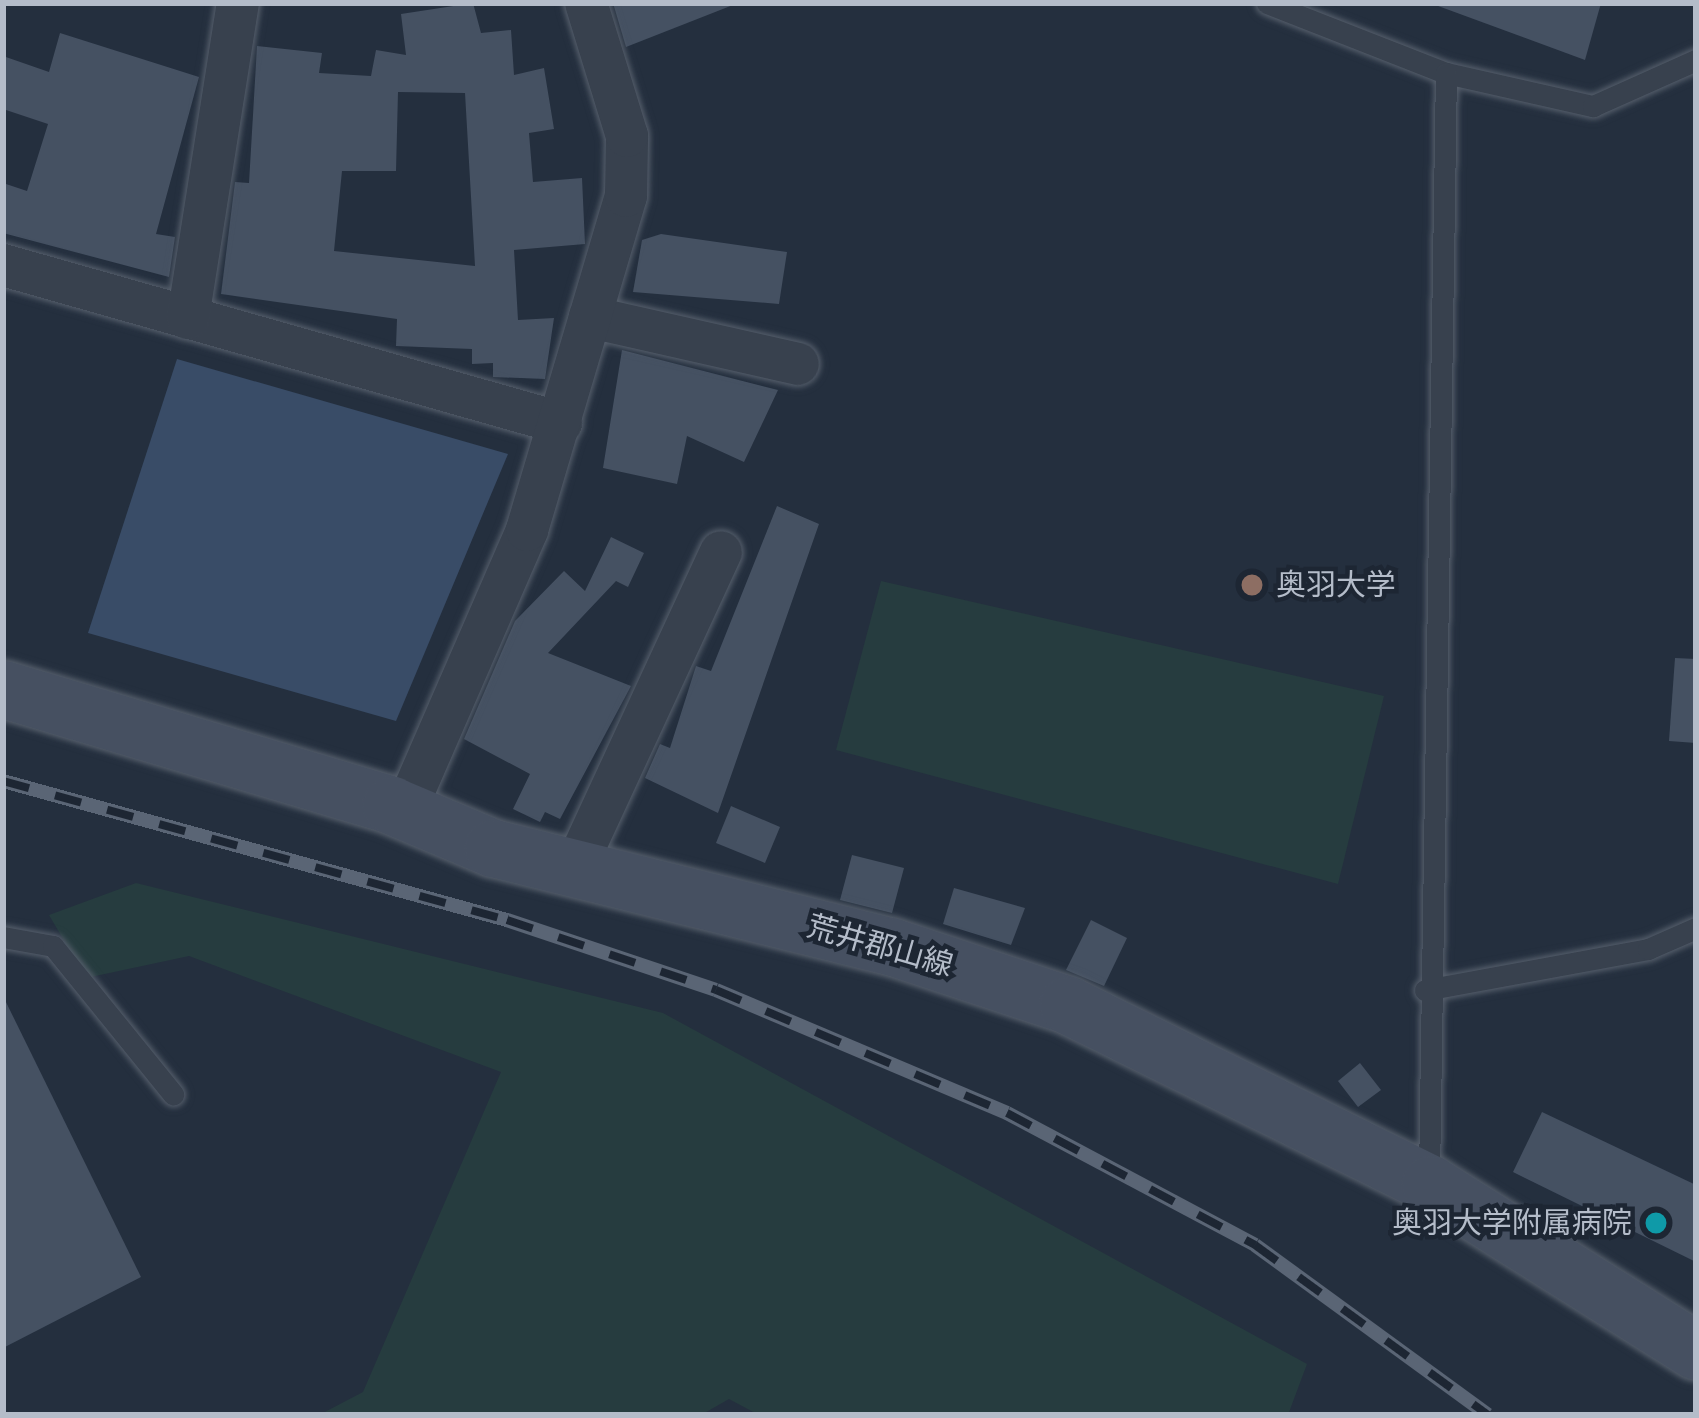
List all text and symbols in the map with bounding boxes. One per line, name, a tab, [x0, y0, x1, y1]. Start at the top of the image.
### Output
place label: 奥羽大学	[1276, 567, 1396, 603]
marker: 奥羽大学	[1239, 572, 1265, 598]
street label: 荒井郡山線	[803, 908, 957, 984]
place label: 奥羽大学附属病院	[1392, 1205, 1632, 1241]
marker: 奥羽大学附属病院	[1643, 1210, 1669, 1236]

